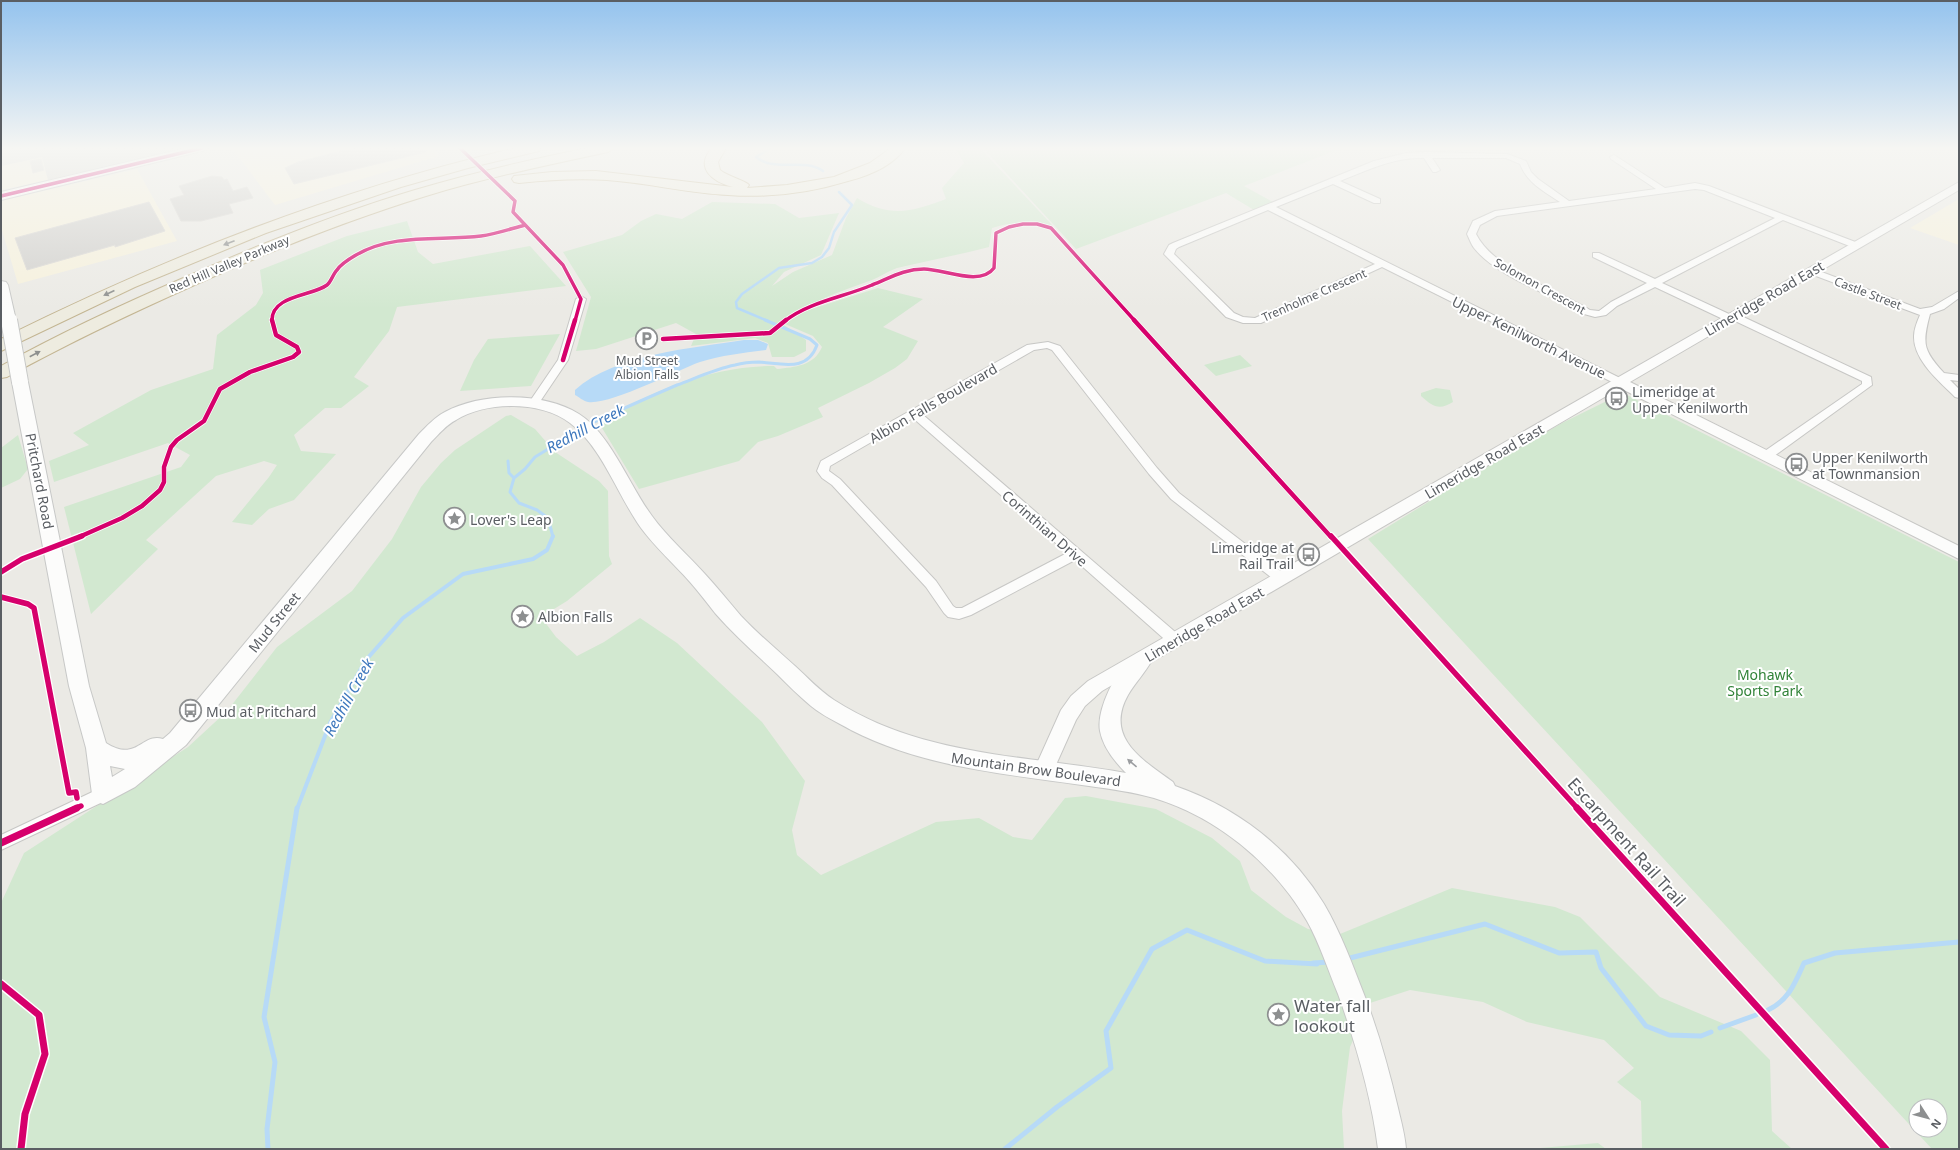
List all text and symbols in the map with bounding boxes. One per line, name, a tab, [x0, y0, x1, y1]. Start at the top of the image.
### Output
street label: Red Hill Valley Parkway	[166, 231, 293, 297]
one-way arrow	[224, 240, 235, 246]
street label: Solomon Crescent	[1491, 254, 1589, 319]
street label: Limeridge Road East	[1701, 256, 1827, 340]
street label: Trenholme Crescent	[1259, 264, 1370, 326]
street label: Castle Street	[1832, 272, 1905, 314]
one-way arrow	[103, 290, 115, 296]
street label: Upper Kenilworth Avenue	[1449, 291, 1609, 383]
parking icon: Mud Street Albion Falls	[634, 326, 660, 352]
one-way arrow	[29, 351, 41, 357]
place label: Mud Street Albion Falls	[615, 352, 679, 383]
street label: Albion Falls Boulevard	[866, 359, 1000, 447]
place label: Limeridge at Upper Kenilworth	[1632, 382, 1748, 417]
bus stop icon: Limeridge at Upper Kenilworth	[1604, 386, 1630, 412]
water label: Redhill Creek	[542, 399, 628, 457]
street label: Limeridge Road East	[1421, 419, 1547, 503]
street label: Pritchard Road	[21, 431, 59, 531]
place label: Upper Kenilworth at Townmansion	[1812, 448, 1928, 483]
bus stop icon: Upper Kenilworth at Townmansion	[1784, 452, 1810, 478]
street label: Corinthian Drive	[998, 486, 1092, 570]
place icon: Lover's Leap	[441, 506, 467, 532]
place label: Lover's Leap	[470, 510, 552, 529]
place label: Limeridge at Rail Trail	[1211, 538, 1294, 573]
bus stop icon: Limeridge at Rail Trail	[1296, 542, 1322, 568]
street label: Limeridge Road East	[1141, 582, 1267, 666]
street label: Mud Street	[244, 588, 304, 656]
place icon: Albion Falls	[509, 603, 535, 629]
place label: Albion Falls	[538, 607, 613, 626]
water label: Redhill Creek	[318, 654, 378, 739]
park label: Mohawk Sports Park	[1727, 665, 1803, 700]
bus stop icon: Mud at Pritchard	[177, 698, 203, 724]
place label: Mud at Pritchard	[206, 702, 316, 721]
street label: Mountain Brow Boulevard	[950, 748, 1122, 790]
one-way arrow	[1127, 759, 1137, 768]
street label: Escarpment Rail Trail	[1563, 773, 1691, 911]
place label: Water fall lookout	[1294, 994, 1370, 1037]
place icon: Water fall lookout	[1266, 1002, 1292, 1028]
north arrow	[1908, 1098, 1948, 1138]
text: N	[1928, 1116, 1945, 1132]

